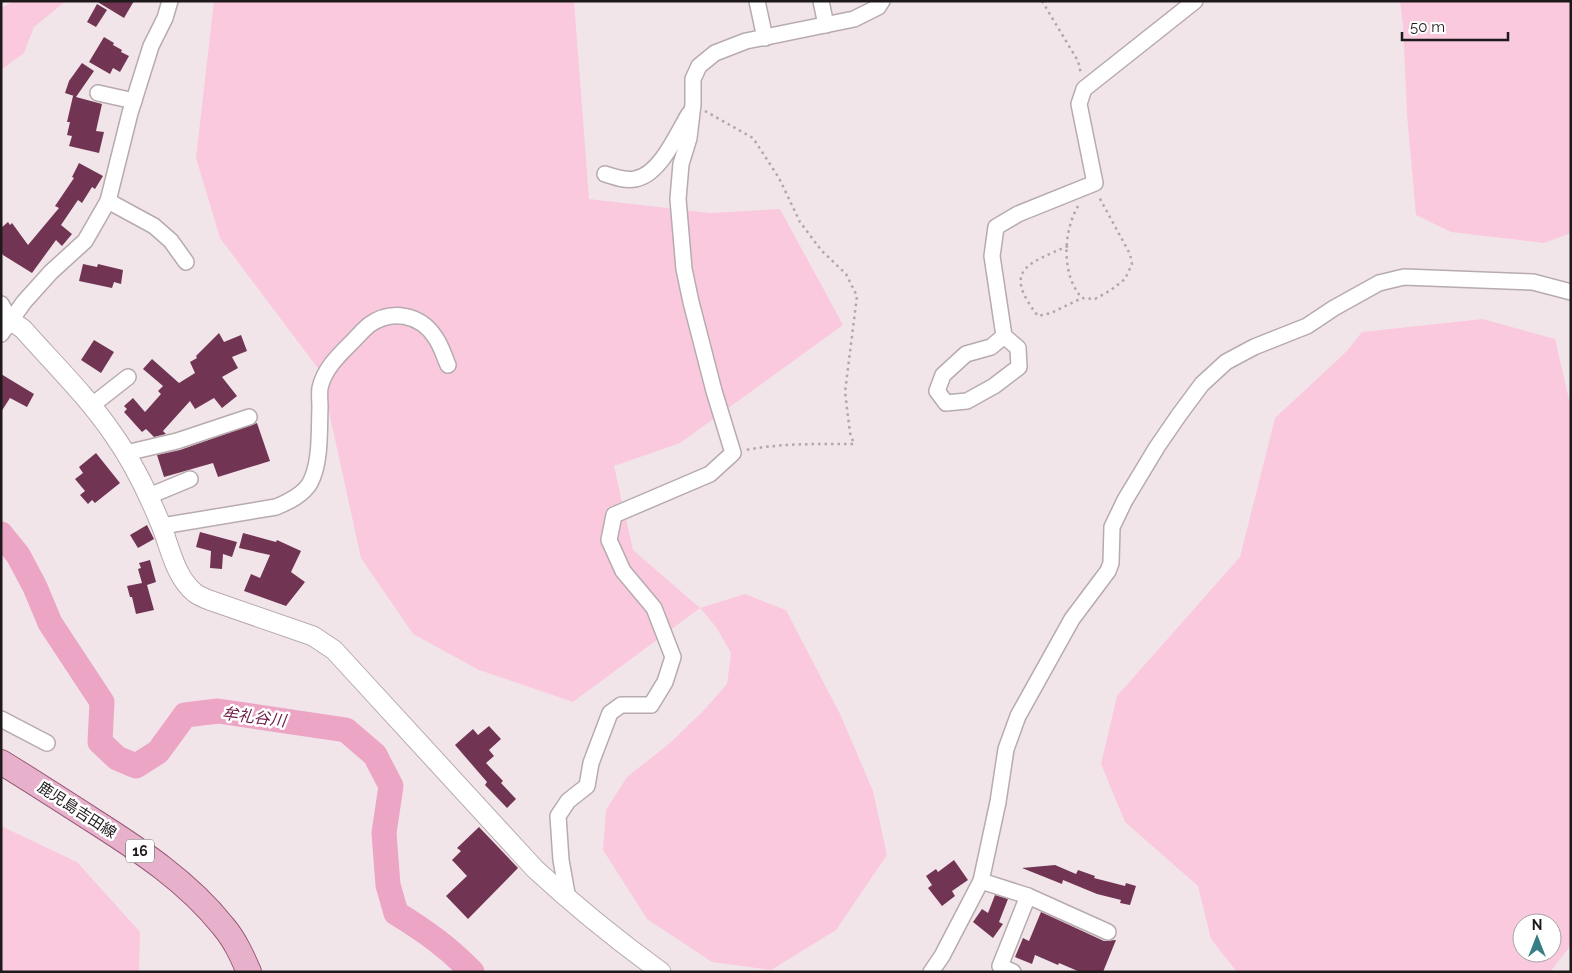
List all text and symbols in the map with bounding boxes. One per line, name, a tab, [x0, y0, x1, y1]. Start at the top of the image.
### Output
scale bar	[1402, 10, 1508, 42]
text: 50 m	[1410, 18, 1445, 36]
water label: 牟礼谷川	[221, 704, 289, 731]
street label: 鹿児島吉田線	[34, 778, 120, 842]
road number: 16	[126, 839, 154, 862]
north arrow	[1512, 913, 1562, 963]
text: N	[1532, 917, 1542, 933]

